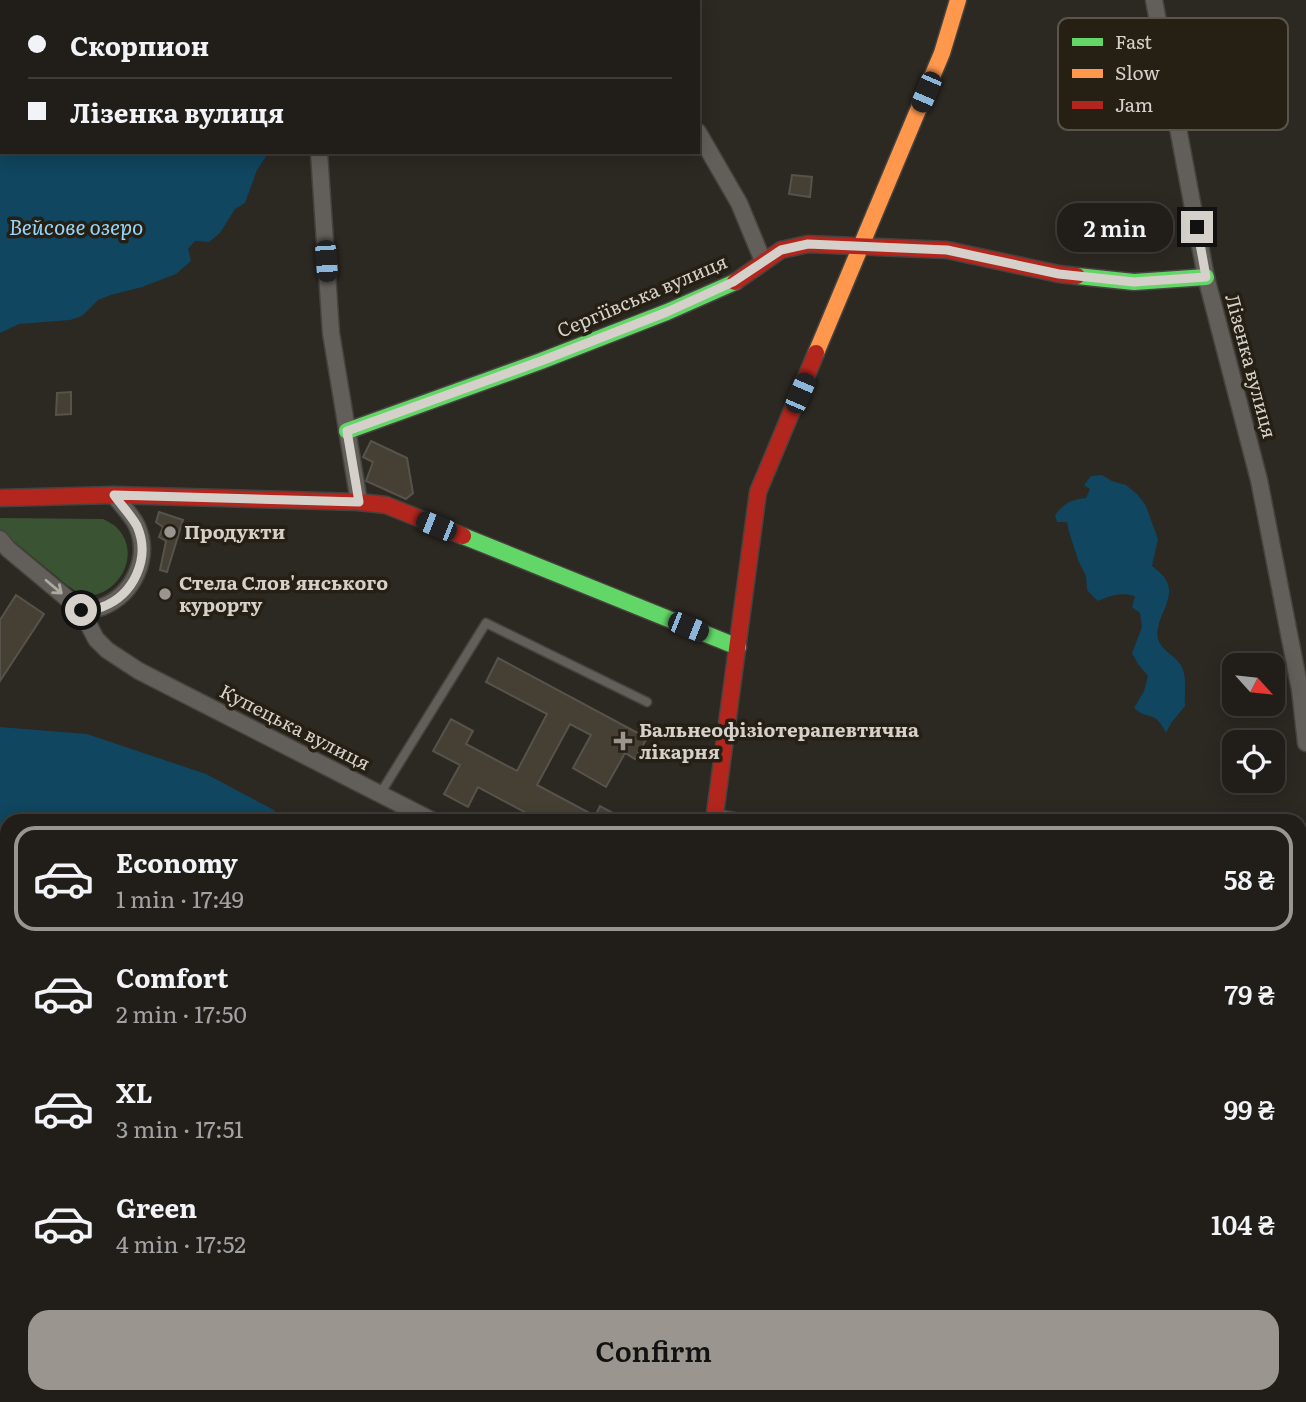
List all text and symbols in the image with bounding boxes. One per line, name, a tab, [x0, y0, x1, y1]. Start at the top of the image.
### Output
legend	[1058, 18, 1288, 130]
text: Скорпион	[70, 25, 209, 64]
text: Fast	[1115, 27, 1152, 55]
text: Slow	[1115, 58, 1160, 86]
car	[909, 69, 944, 115]
text: Jam	[1115, 90, 1153, 118]
text: Лізенка вулиця	[70, 92, 284, 131]
callout: 2 min	[1057, 202, 1172, 252]
water label: Вейсове озеро	[9, 210, 143, 241]
text: 2 min	[1083, 210, 1147, 244]
route end	[1181, 211, 1213, 243]
car	[315, 239, 338, 283]
street label: Сергіївська вулиця	[552, 247, 731, 344]
street label: Лізенка вулиця	[1219, 290, 1285, 441]
car	[783, 370, 818, 416]
car	[413, 508, 460, 544]
place label: Продукти	[184, 517, 285, 545]
marker: Продукти	[162, 524, 178, 540]
place label: Стела Слов'янського курорту	[179, 568, 388, 618]
one-way arrow	[45, 579, 63, 595]
marker: Стела Слов'янського курорту	[157, 586, 173, 602]
route start	[65, 594, 97, 626]
car	[665, 609, 712, 645]
north arrow	[1222, 653, 1284, 716]
map controls	[1222, 653, 1285, 793]
street label: Купецька вулиця	[215, 676, 376, 776]
place label: Бальнеофізіотерапевтична лікарня	[639, 715, 919, 765]
button: locate	[1222, 730, 1285, 793]
marker: Бальнеофізіотерапевтична лікарня	[613, 731, 633, 751]
text: Economy	[116, 842, 238, 881]
icon: car	[32, 847, 95, 910]
text: 58 ₴	[1224, 859, 1275, 898]
text: 1 min · 17:49	[116, 881, 244, 915]
text: Comfort	[116, 957, 228, 996]
icon: car	[32, 962, 95, 1025]
text: 79 ₴	[1224, 974, 1275, 1013]
text: 2 min · 17:50	[116, 996, 247, 1030]
text: XL	[116, 1072, 153, 1111]
icon: car	[32, 1077, 95, 1140]
text: 99 ₴	[1224, 1089, 1275, 1128]
text: 3 min · 17:51	[116, 1111, 244, 1145]
text: Green	[116, 1187, 197, 1226]
icon: car	[32, 1192, 95, 1255]
text: 104 ₴	[1211, 1204, 1275, 1243]
text: 4 min · 17:52	[116, 1226, 246, 1260]
button: Confirm	[28, 1310, 1279, 1390]

